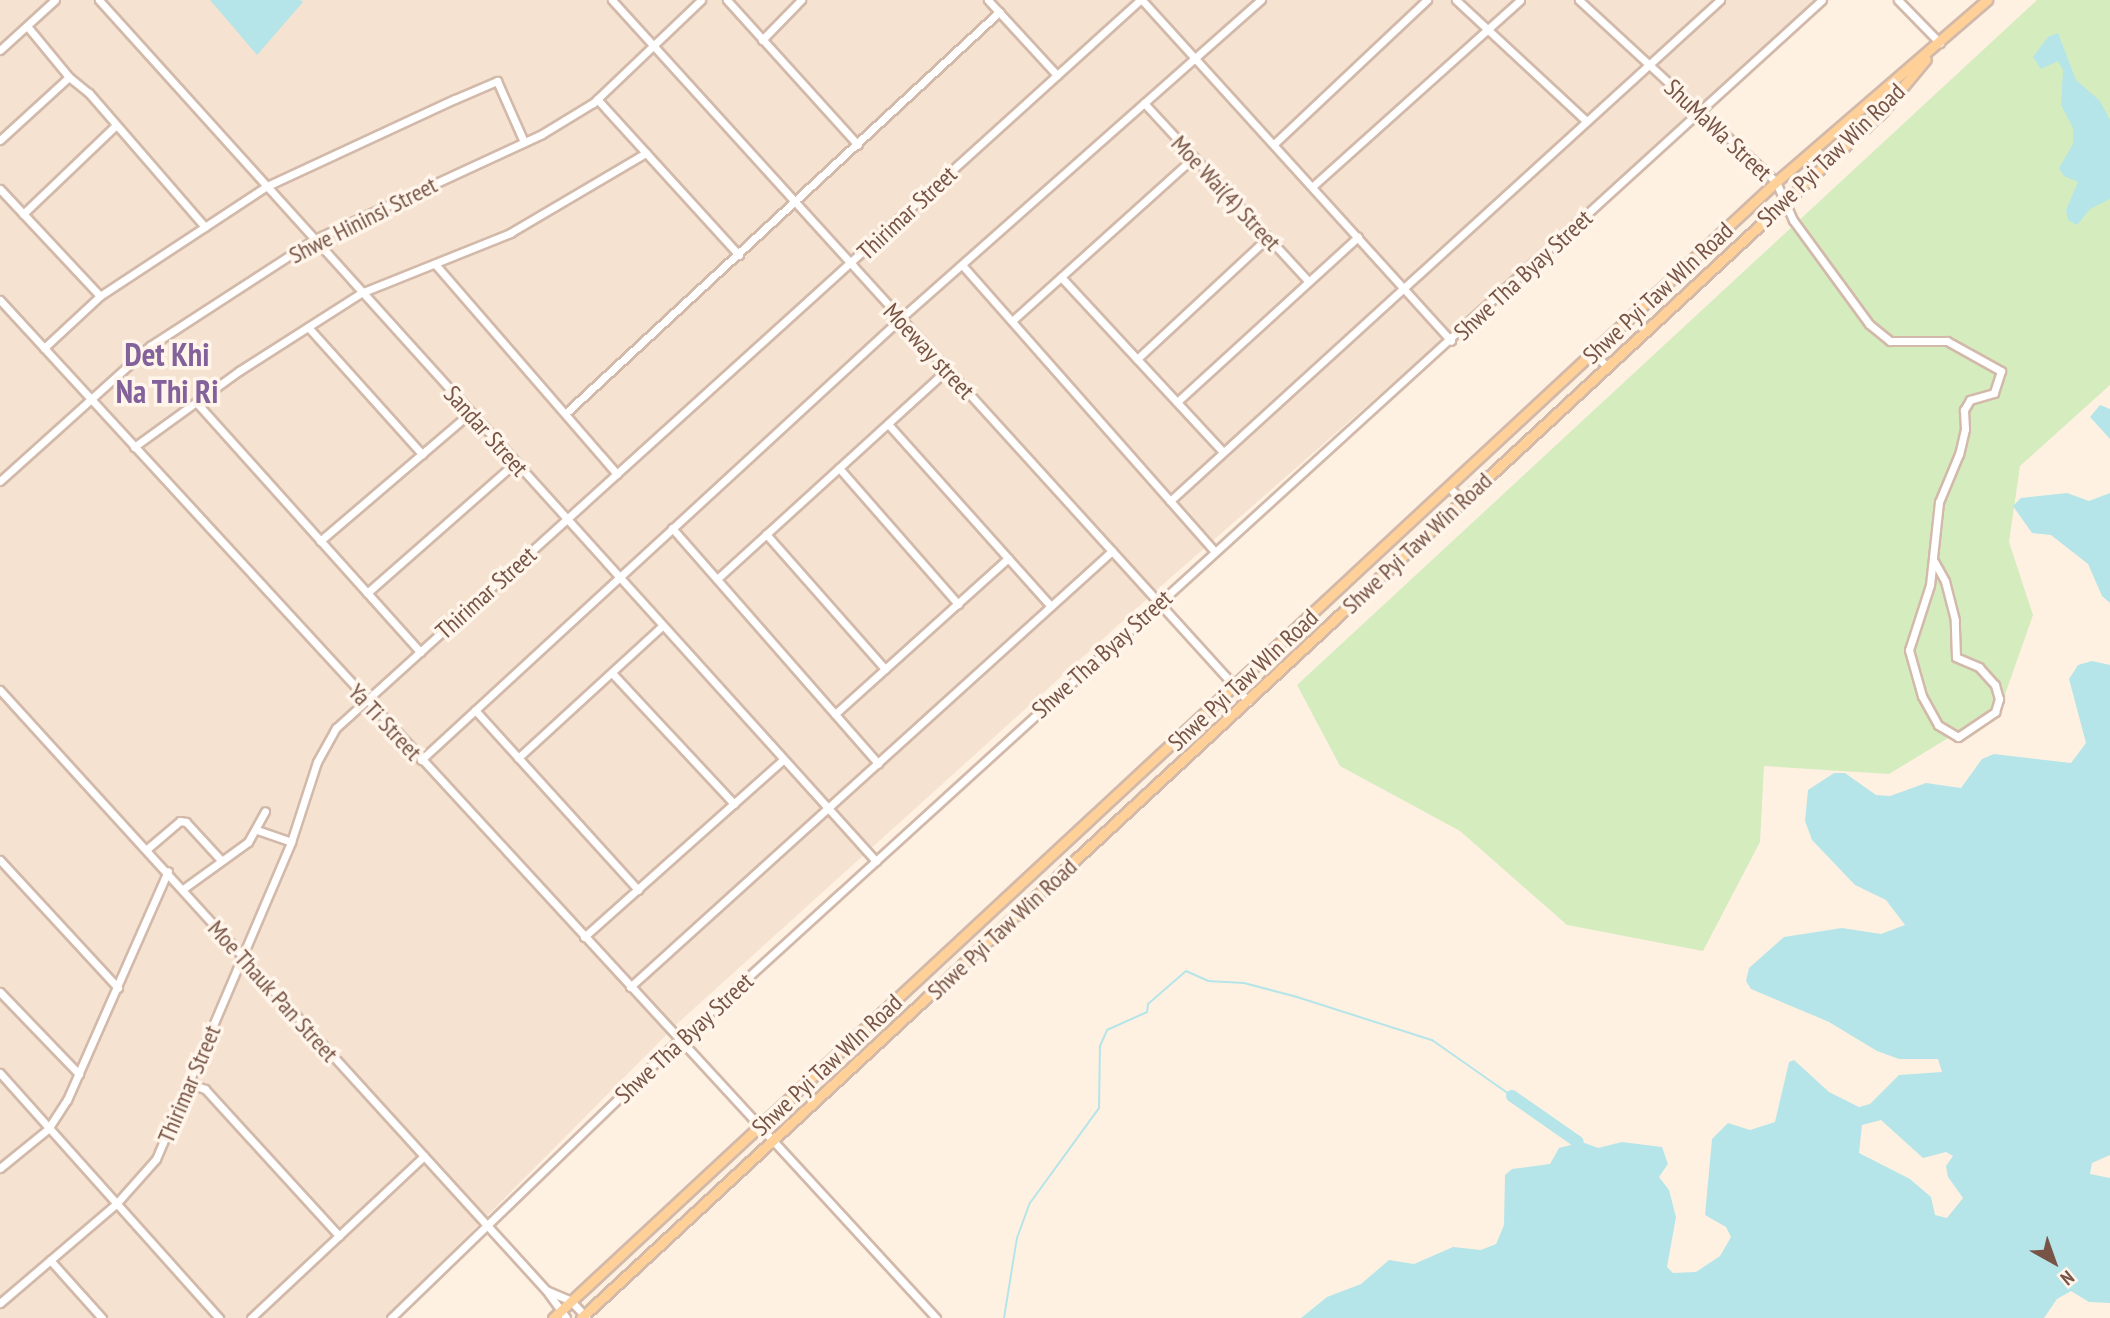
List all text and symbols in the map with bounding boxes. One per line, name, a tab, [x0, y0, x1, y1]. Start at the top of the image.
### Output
street label: ShuMaWa Street	[1659, 73, 1777, 187]
street label: Shwe Pyi Taw Win Road	[1751, 77, 1911, 233]
street label: Moe Wai(4) Street	[1165, 129, 1287, 257]
street label: Thirimar Street	[852, 160, 962, 266]
street label: Shwe Hininsi Street	[284, 170, 442, 270]
street label: Shwe Tha Byay Street	[1448, 203, 1598, 347]
street label: Shwe Pyi Taw WIn Road	[1577, 216, 1739, 370]
street label: Moeway street	[877, 297, 981, 405]
district label: Det Khi Na Thi Ri	[115, 336, 219, 411]
street label: Sandar Street	[438, 380, 534, 482]
street label: Shwe Pyi Taw Win Road	[1336, 466, 1498, 620]
street label: Thirimar Street	[430, 541, 542, 645]
street label: Shwe Tha Byay Street	[1026, 583, 1178, 725]
street label: Shwe Pyi Taw WIn Road	[1162, 603, 1324, 757]
street label: Ya Ti Street	[342, 677, 428, 767]
street label: Shwe Pyi Taw Win Road	[921, 852, 1083, 1006]
street label: Moe Thauk Pan Street	[202, 914, 344, 1068]
street label: Shwe Tha Byay Street	[609, 966, 759, 1110]
street label: Shwe Pyi Taw WIn Road	[746, 988, 908, 1142]
street label: Thirimar Street	[151, 1021, 227, 1147]
north arrow	[2019, 1227, 2089, 1297]
text: N	[2056, 1266, 2079, 1291]

